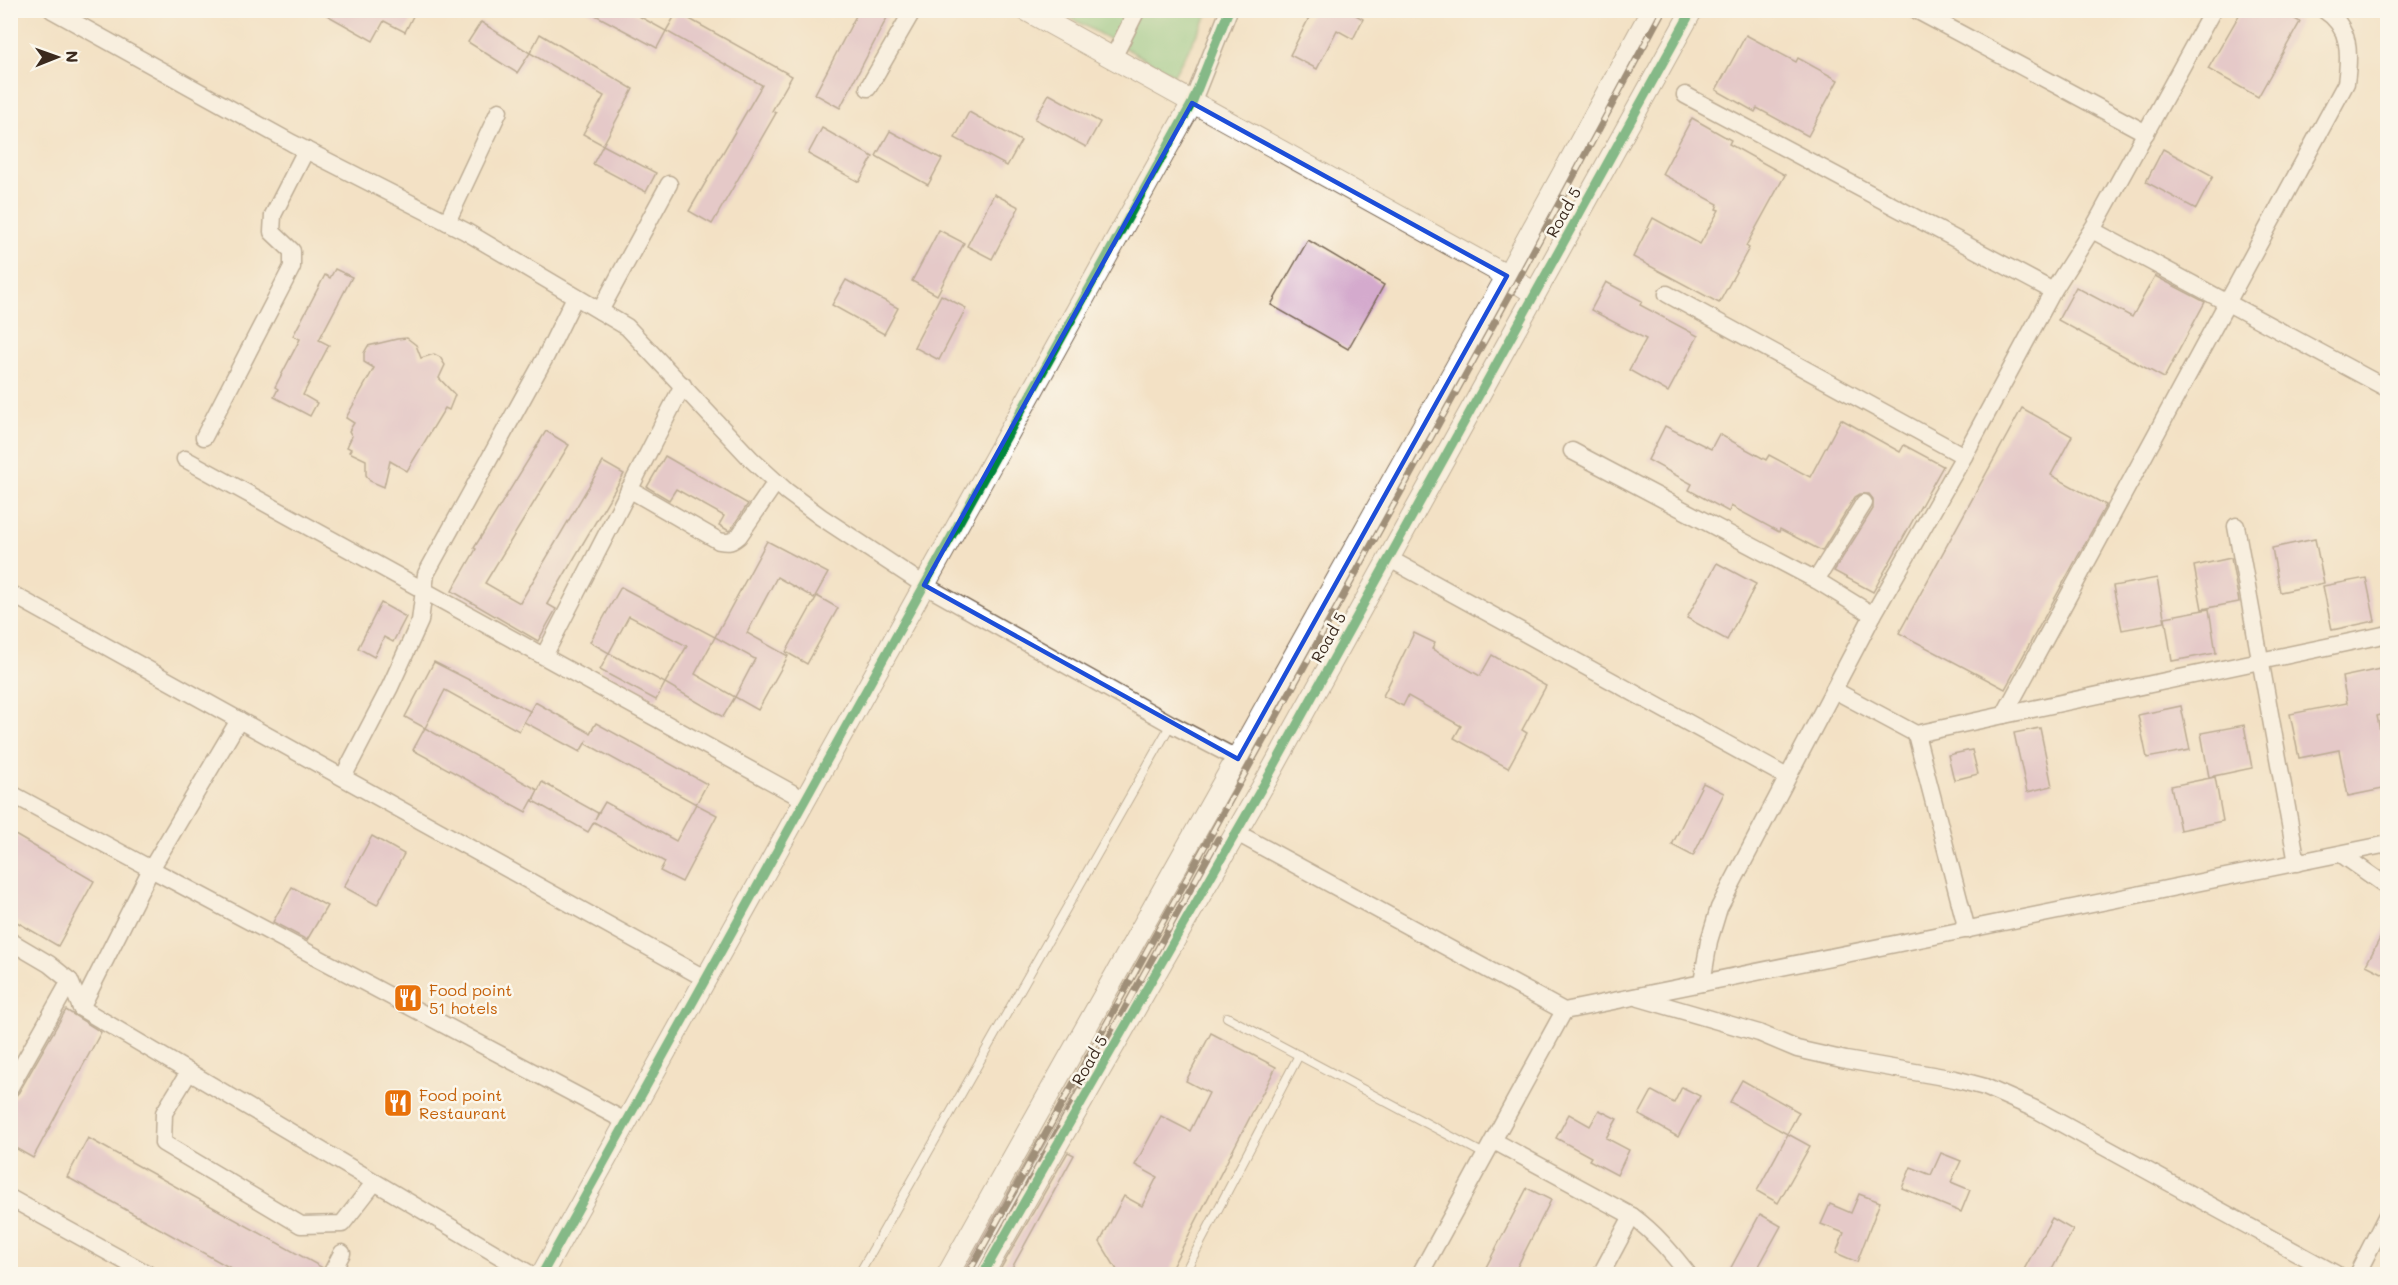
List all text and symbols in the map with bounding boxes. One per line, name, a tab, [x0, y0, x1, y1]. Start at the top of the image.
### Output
north arrow	[27, 27, 87, 87]
text: N	[62, 50, 83, 63]
street label: Road 5	[1541, 183, 1585, 241]
street label: Road 5	[1306, 608, 1350, 666]
place label: Food point 51 hotels	[429, 979, 512, 1018]
restaurant icon: Food point 51 hotels	[392, 982, 424, 1014]
street label: Road 5	[1066, 1031, 1112, 1089]
place label: Food point Restaurant	[419, 1084, 507, 1123]
restaurant icon: Food point Restaurant	[382, 1087, 414, 1119]

